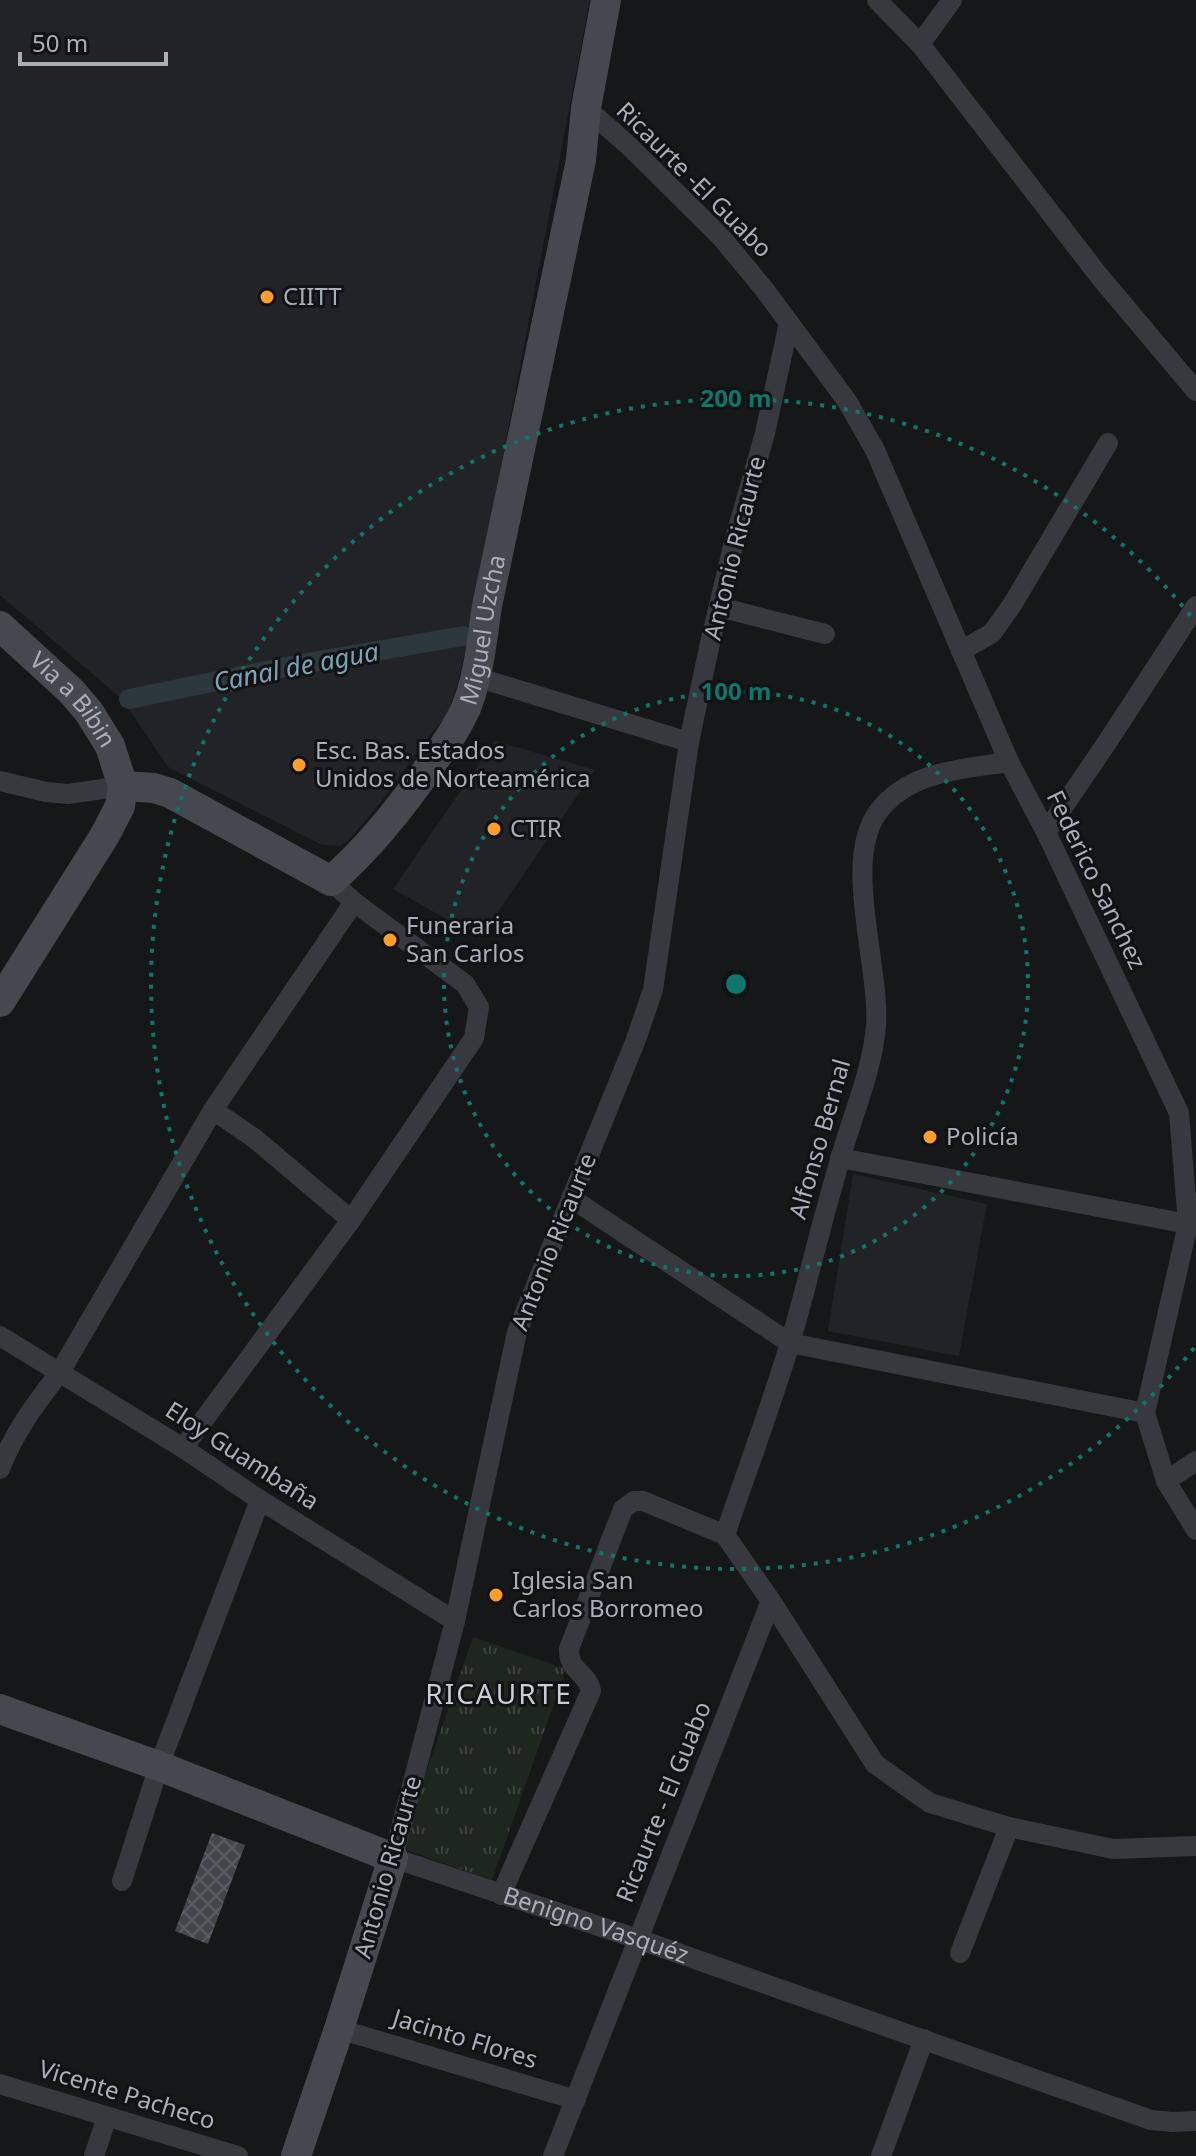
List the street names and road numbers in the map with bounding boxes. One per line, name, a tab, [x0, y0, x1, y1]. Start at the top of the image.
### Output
street label: Ricaurte -El Guabo	[610, 94, 780, 264]
street label: Antonio Ricaurte	[695, 452, 772, 643]
street label: Miguel Uzcha	[451, 551, 512, 709]
street label: Via a Bibin	[23, 643, 125, 753]
street label: Federico Sanchez	[1040, 784, 1155, 974]
street label: Alfonso Bernal	[780, 1055, 857, 1222]
street label: Antonio Ricaurte	[502, 1148, 603, 1335]
street label: Eloy Guambaña	[160, 1393, 326, 1517]
street label: Ricaurte - El Guabo	[607, 1696, 718, 1907]
street label: Antonio Ricaurte	[345, 1772, 428, 1962]
street label: Benigno Vasquéz	[499, 1878, 694, 1971]
street label: Jacinto Flores	[387, 1999, 542, 2075]
street label: Vicente Pacheco	[35, 2051, 220, 2136]

